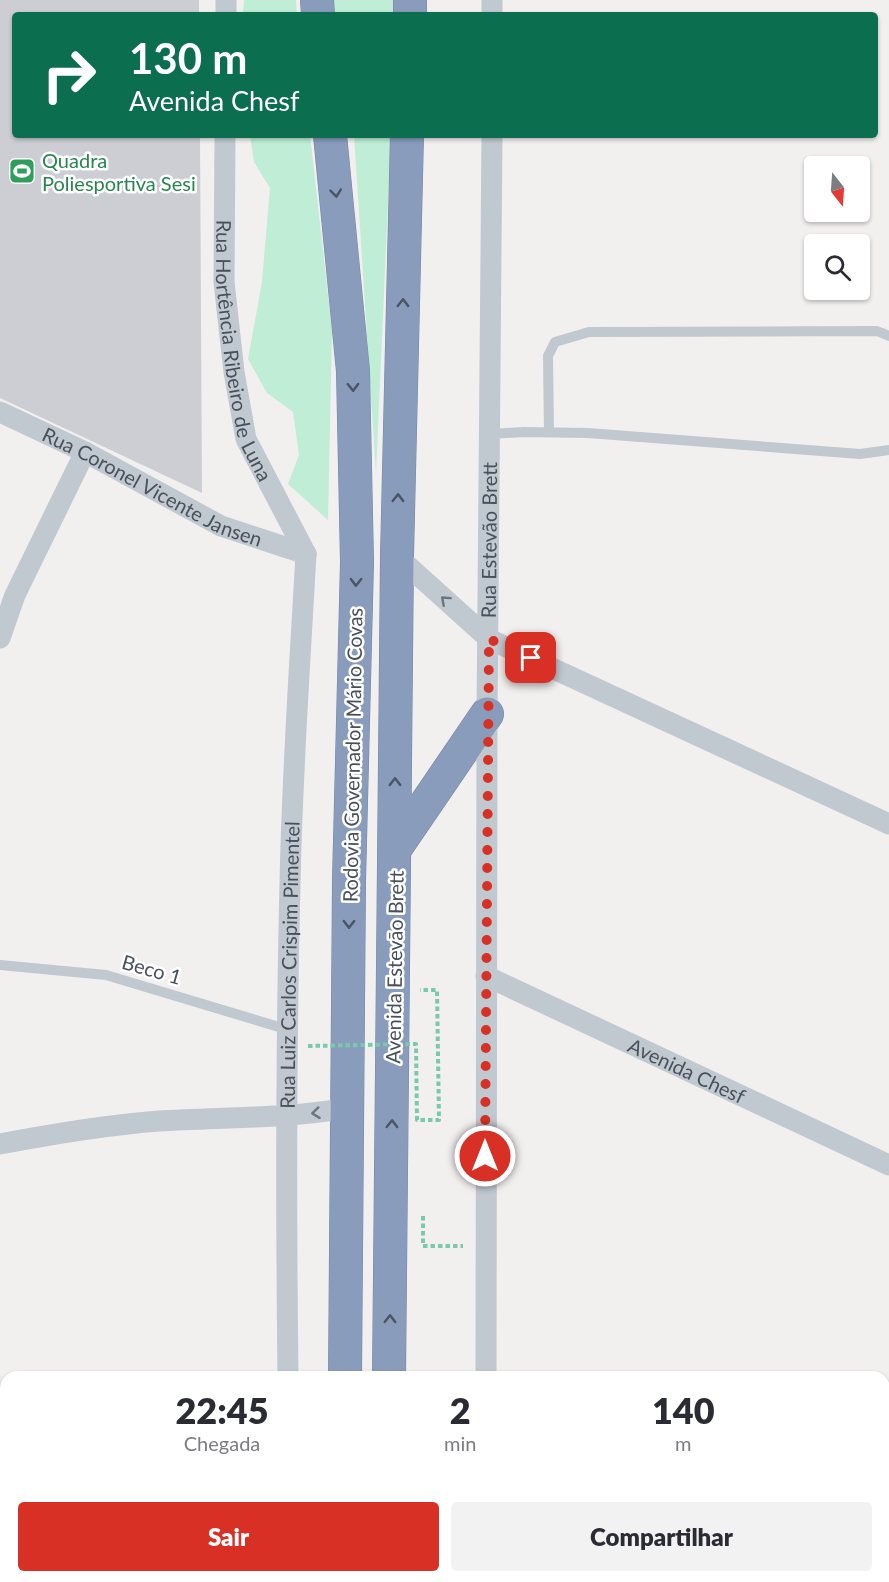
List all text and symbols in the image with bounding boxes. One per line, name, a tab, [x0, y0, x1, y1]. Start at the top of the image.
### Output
text: 130 m	[129, 33, 247, 83]
icon: right	[30, 36, 108, 114]
text: Avenida Chesf	[129, 84, 300, 117]
place label: Quadra Poliesportiva Sesi	[42, 148, 196, 195]
sports icon: Quadra Poliesportiva Sesi	[7, 156, 37, 186]
north arrow	[804, 156, 870, 222]
map controls	[804, 156, 870, 300]
one-way arrow	[329, 189, 342, 198]
street label: Rua Hortência Ribeiro de Luna	[212, 220, 278, 485]
button: search	[804, 234, 870, 300]
one-way arrow	[396, 298, 409, 307]
one-way arrow	[347, 383, 359, 392]
street label: Rua Coronel Vicente Jansen	[39, 422, 265, 551]
street label: Rua Estevão Brett	[476, 461, 501, 618]
one-way arrow	[392, 493, 404, 502]
one-way arrow	[350, 578, 362, 587]
one-way arrow	[442, 596, 452, 607]
street label: Rodovia Governador Mário Covas	[337, 608, 367, 902]
pin	[505, 632, 556, 683]
icon: arrive	[514, 641, 547, 674]
one-way arrow	[389, 777, 401, 786]
street label: Rua Luiz Carlos Crispim Pimentel	[275, 821, 304, 1109]
street label: Avenida Estevāo Brett	[380, 870, 408, 1064]
one-way arrow	[343, 920, 355, 929]
street label: Beco 1	[119, 949, 185, 989]
street label: Avenida Chesf	[625, 1033, 749, 1108]
one-way arrow	[312, 1106, 321, 1118]
one-way arrow	[386, 1119, 398, 1128]
position arrow	[453, 1124, 517, 1188]
one-way arrow	[384, 1314, 396, 1323]
text: 22:45	[175, 1388, 269, 1432]
text: 2	[450, 1388, 471, 1432]
text: 140	[652, 1388, 715, 1432]
text: Chegada	[184, 1431, 260, 1455]
text: min	[444, 1431, 476, 1455]
text: m	[675, 1431, 691, 1455]
button: Sair	[18, 1502, 439, 1571]
button: Compartilhar	[451, 1502, 872, 1571]

